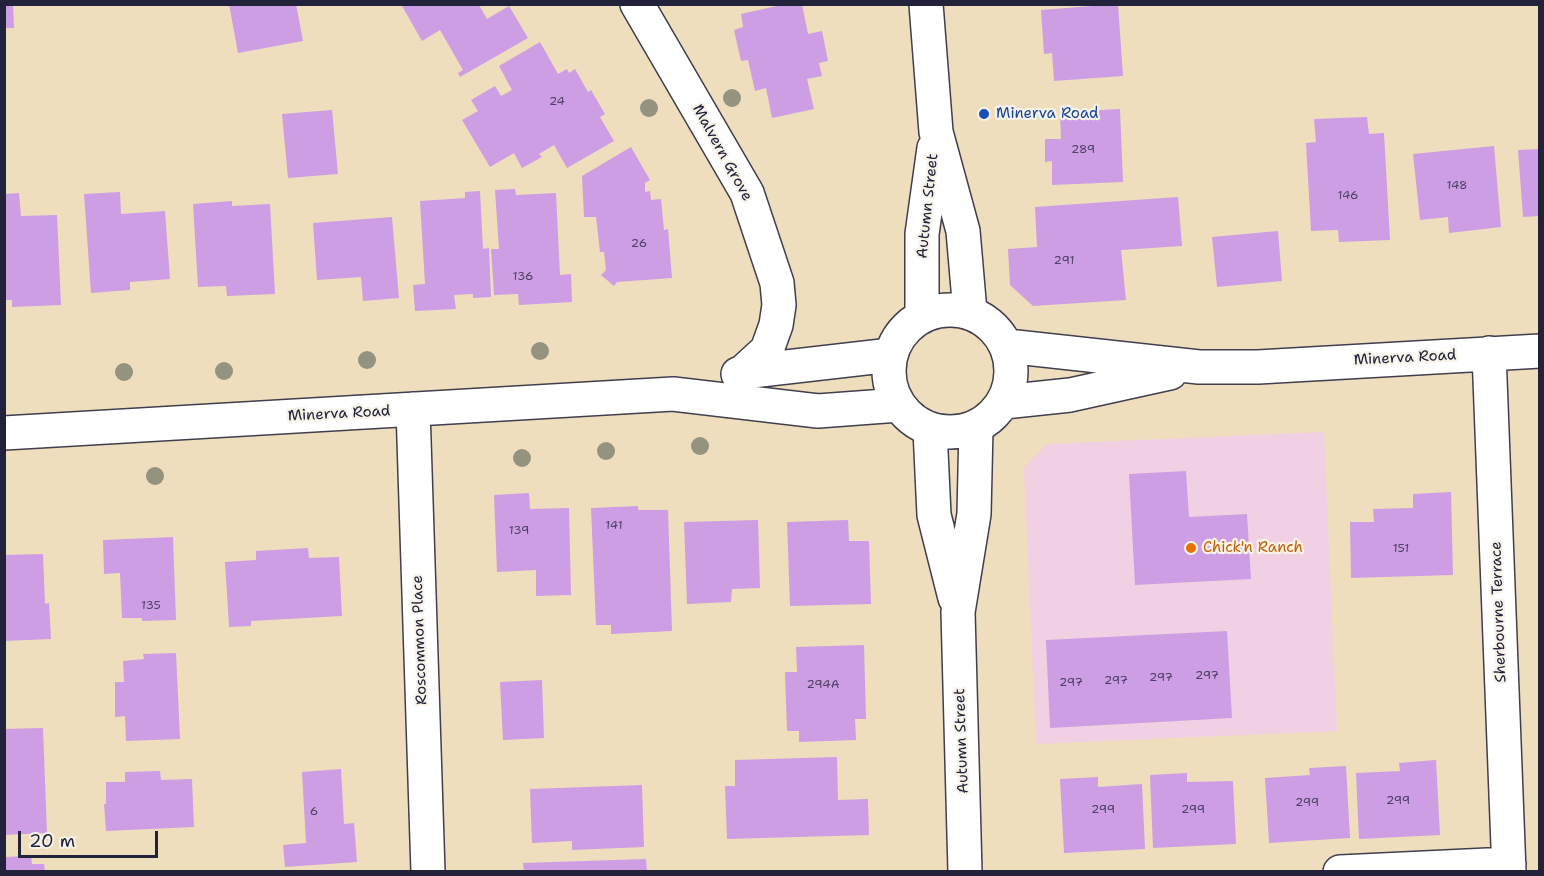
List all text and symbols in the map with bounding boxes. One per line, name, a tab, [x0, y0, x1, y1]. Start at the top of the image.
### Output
house number: 24	[549, 95, 565, 109]
street label: Malvern Grove	[688, 102, 756, 204]
place label: Minerva Road	[996, 105, 1099, 123]
marker: Minerva Road	[977, 107, 991, 121]
house number: 289	[1071, 143, 1095, 157]
street label: Autumn Street	[914, 153, 942, 259]
house number: 148	[1447, 179, 1467, 193]
house number: 146	[1337, 189, 1359, 203]
house number: 26	[631, 237, 647, 251]
house number: 291	[1054, 254, 1074, 268]
house number: 136	[513, 270, 533, 284]
street label: Minerva Road	[1353, 346, 1457, 370]
street label: Minerva Road	[287, 402, 391, 426]
house number: 141	[605, 519, 623, 533]
house number: 139	[509, 524, 529, 538]
place label: Chick'n Ranch	[1203, 539, 1303, 557]
marker: Chick'n Ranch	[1184, 541, 1198, 555]
street label: Sherbourne Terrace	[1488, 541, 1510, 683]
house number: 151	[1393, 542, 1409, 556]
street label: Roscommon Place	[409, 575, 431, 705]
house number: 135	[141, 599, 161, 613]
house number: 297	[1195, 669, 1219, 683]
house number: 297	[1149, 671, 1173, 685]
house number: 297	[1104, 674, 1128, 688]
house number: 297	[1059, 676, 1083, 690]
house number: 294A	[807, 678, 839, 692]
street label: Autumn Street	[951, 688, 973, 794]
house number: 299	[1386, 794, 1410, 808]
house number: 299	[1295, 796, 1319, 810]
house number: 299	[1091, 803, 1115, 817]
house number: 299	[1181, 803, 1205, 817]
house number: 6	[310, 805, 318, 819]
scale bar	[21, 819, 160, 857]
text: 20 m	[29, 829, 75, 853]

